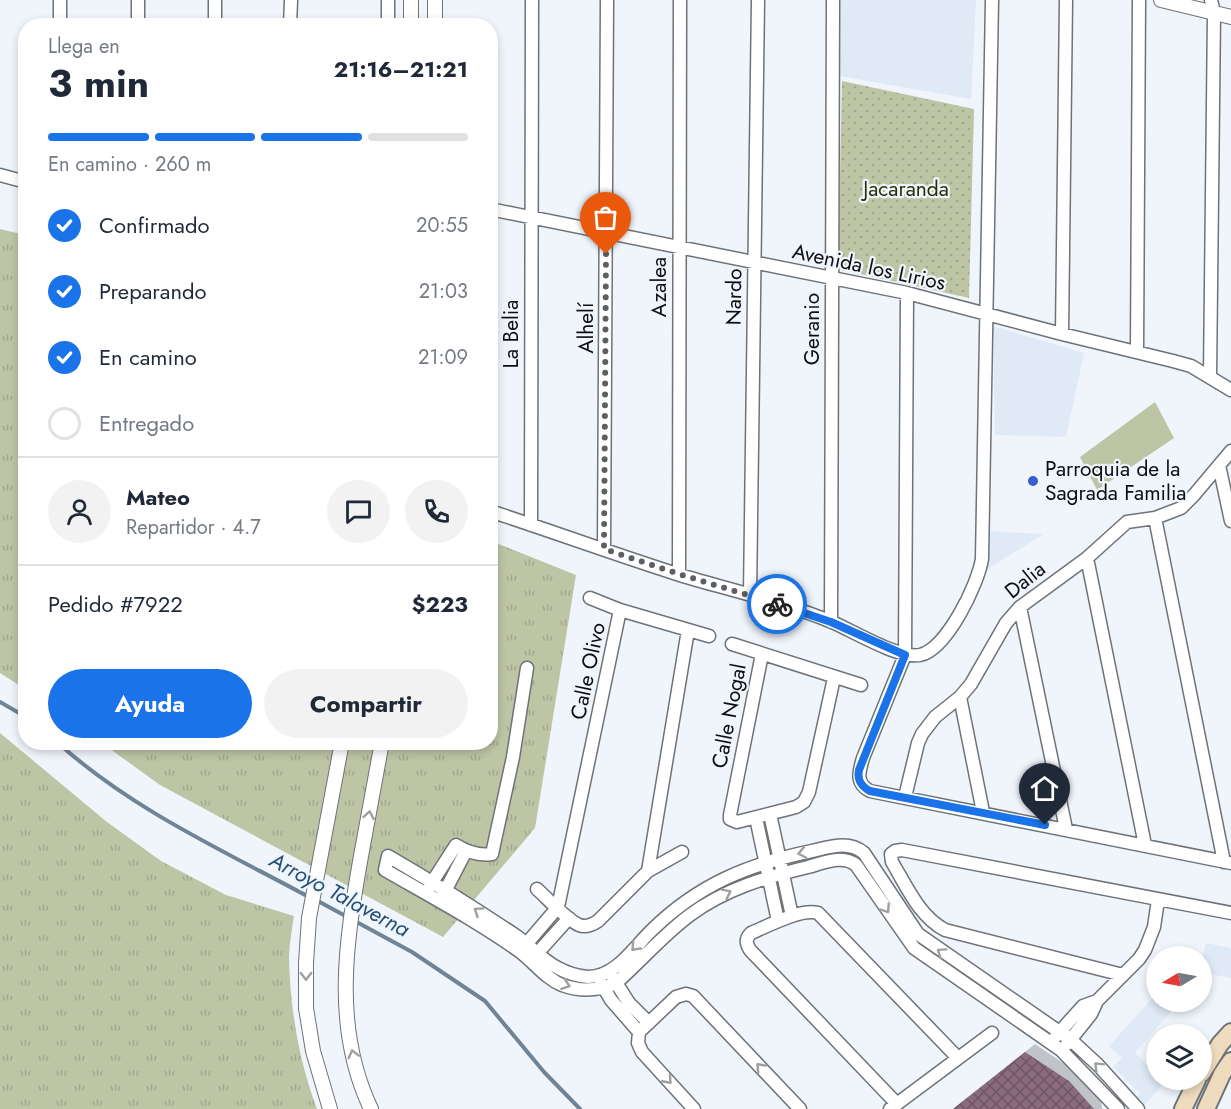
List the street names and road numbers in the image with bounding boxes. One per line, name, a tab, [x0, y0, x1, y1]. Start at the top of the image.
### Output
street label: Avenida los Lirios	[790, 236, 948, 298]
street label: Azalea	[644, 257, 674, 317]
street label: Nardo	[719, 268, 749, 326]
street label: Geranio	[797, 293, 827, 365]
street label: La Belia	[496, 300, 526, 368]
street label: Alhelí	[571, 301, 601, 353]
street label: Dalia	[998, 554, 1052, 606]
street label: Calle Olivo	[563, 620, 613, 722]
street label: Calle Nogal	[704, 661, 754, 771]

